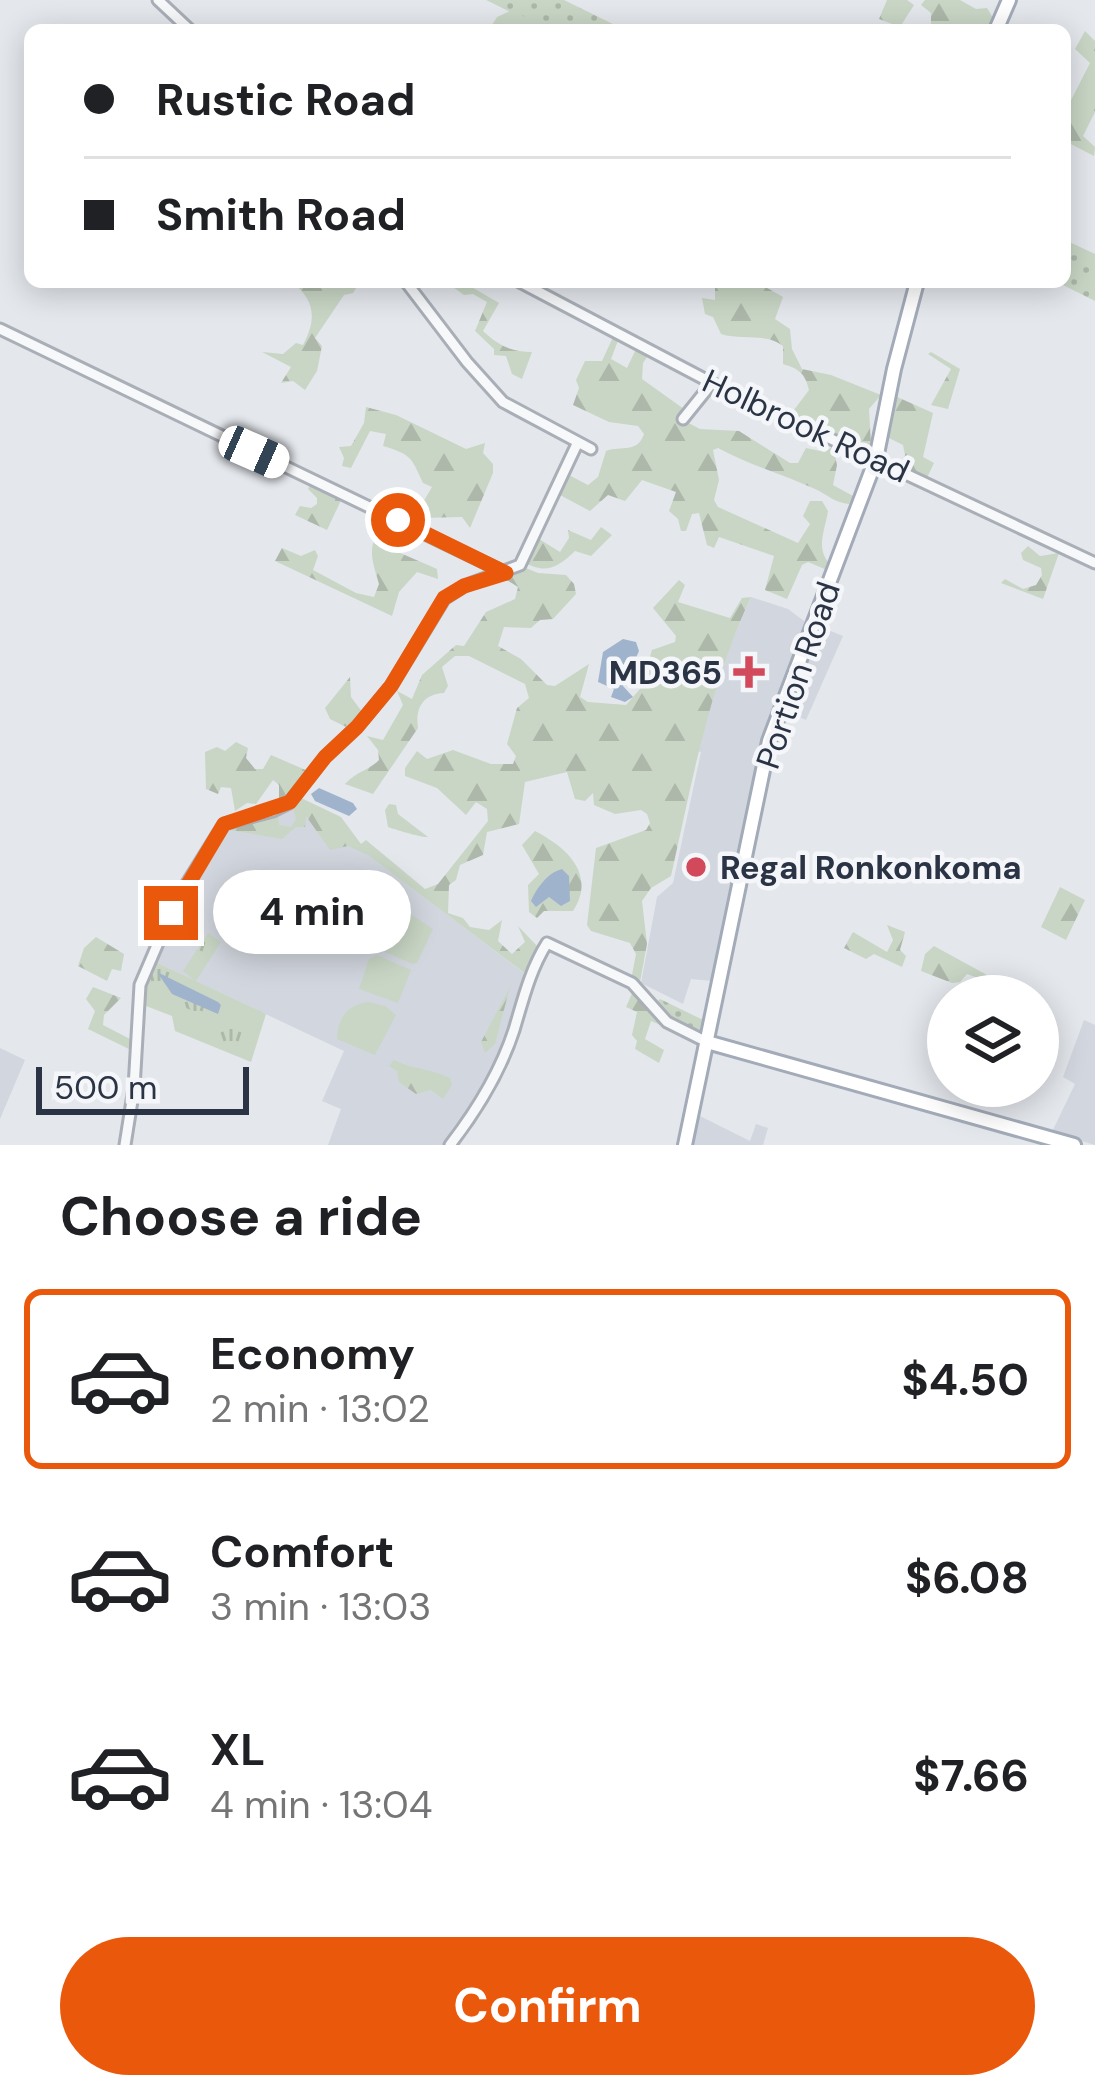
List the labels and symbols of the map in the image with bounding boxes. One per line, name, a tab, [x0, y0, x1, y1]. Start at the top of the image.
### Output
street label: Holbrook Road	[696, 359, 916, 493]
car	[214, 421, 294, 483]
route start	[371, 493, 425, 547]
street label: Portion Road	[746, 576, 850, 774]
place label: MD365	[609, 651, 722, 694]
marker: MD365	[733, 656, 765, 688]
place label: Regal Ronkonkoma	[720, 846, 1022, 889]
marker: Regal Ronkonkoma	[683, 854, 709, 880]
callout: 4 min	[213, 871, 411, 955]
route end	[144, 886, 198, 940]
scale bar	[36, 1061, 249, 1114]

